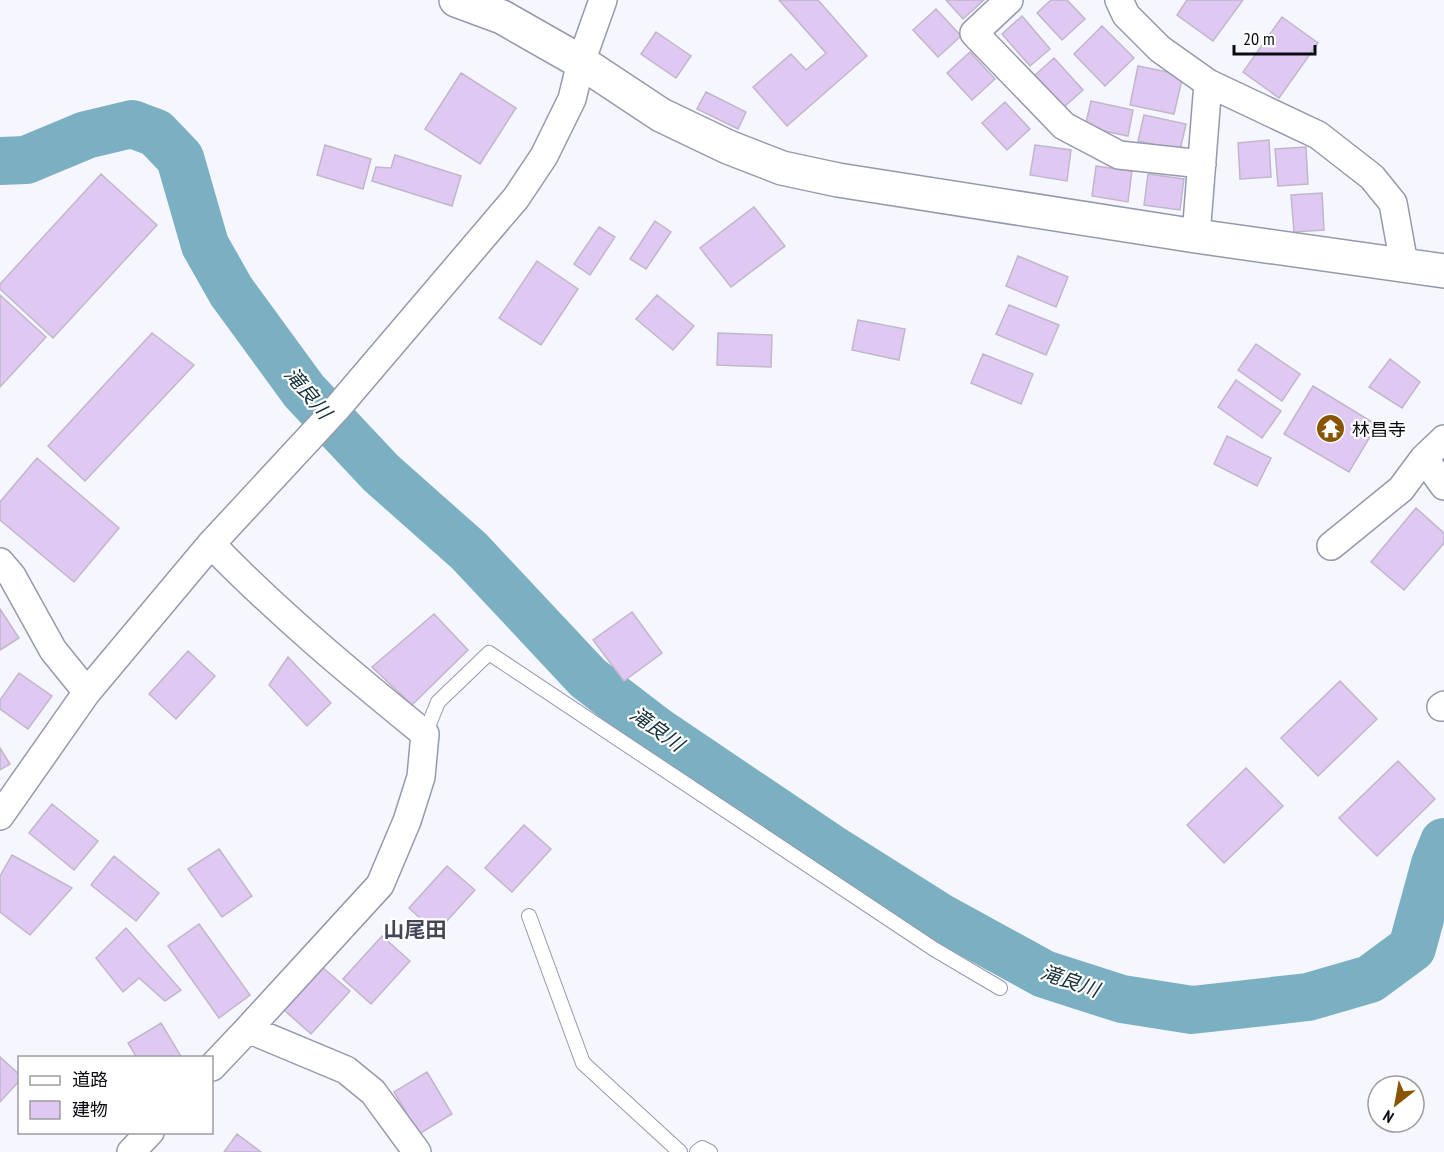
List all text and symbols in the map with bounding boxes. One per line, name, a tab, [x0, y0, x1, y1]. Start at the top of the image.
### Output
scale bar	[1234, 18, 1315, 56]
text: 20 m	[1243, 27, 1275, 50]
water label: 滝良川	[279, 362, 339, 426]
temple icon: 林昌寺	[1315, 413, 1347, 445]
place label: 林昌寺	[1352, 418, 1406, 441]
water label: 滝良川	[625, 701, 691, 758]
district label: 山尾田	[384, 916, 447, 943]
water label: 滝良川	[1037, 959, 1104, 1004]
legend	[18, 1056, 213, 1134]
text: 道路	[72, 1068, 108, 1091]
north arrow	[1366, 1074, 1426, 1134]
text: 建物	[72, 1098, 108, 1121]
text: N	[1379, 1106, 1397, 1128]

